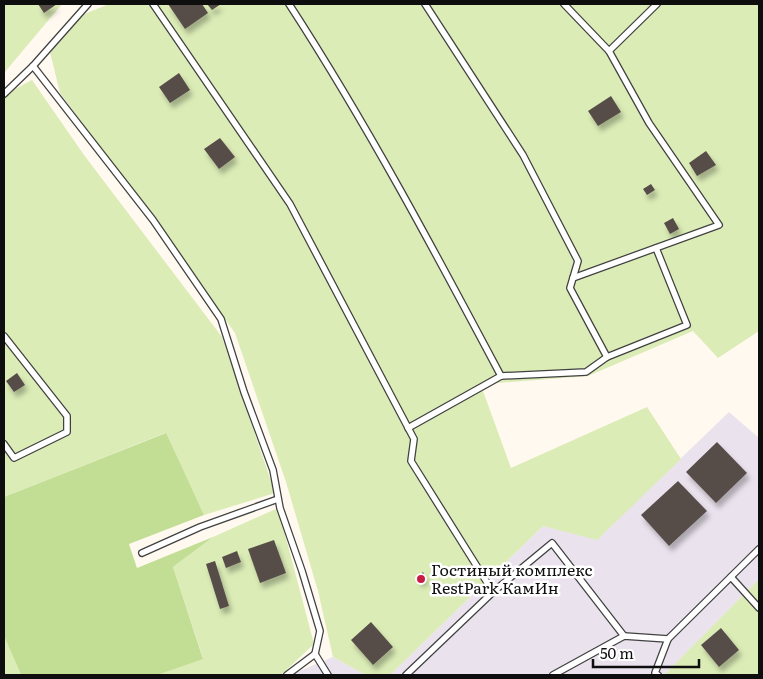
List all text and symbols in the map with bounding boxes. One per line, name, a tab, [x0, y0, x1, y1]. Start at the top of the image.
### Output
place label: Гостиный комплекс RestPark КамИн	[431, 557, 593, 599]
marker: Гостиный комплекс RestPark КамИн	[415, 573, 427, 585]
scale bar	[593, 636, 699, 668]
text: 50 m	[600, 641, 634, 664]

